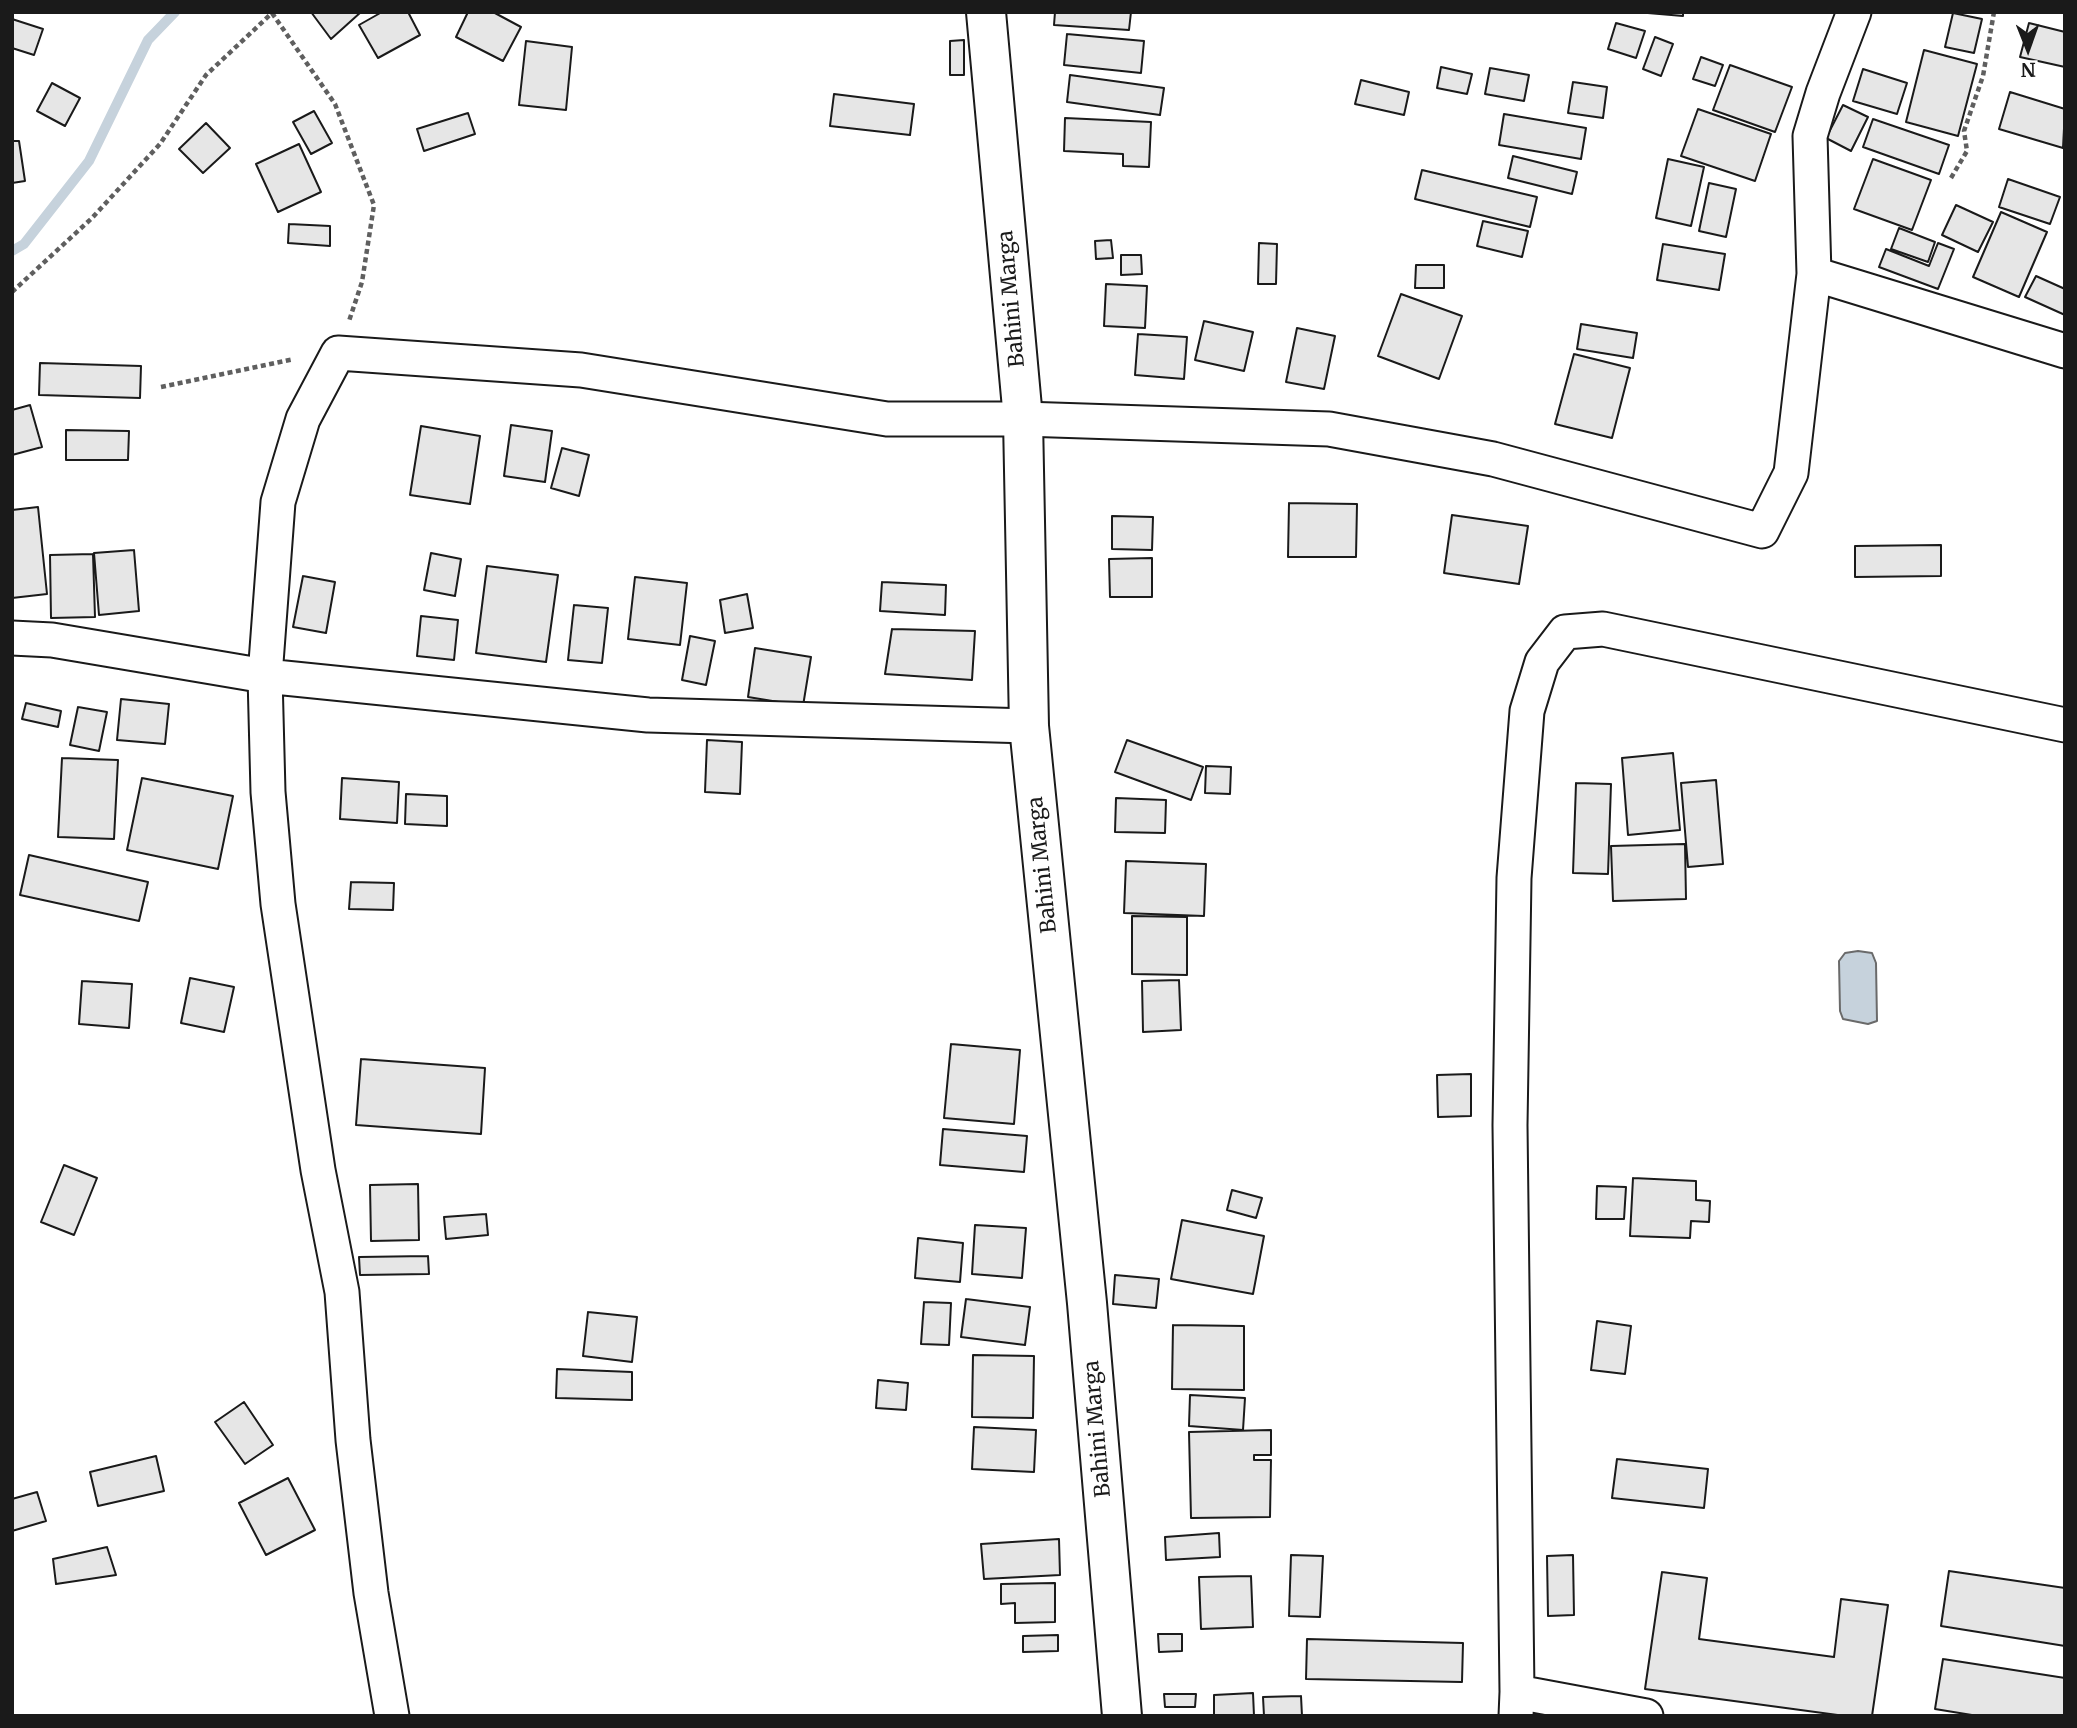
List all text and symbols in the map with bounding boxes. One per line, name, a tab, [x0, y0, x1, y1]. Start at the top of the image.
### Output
north arrow	[1993, 14, 2063, 84]
text: N	[2021, 58, 2036, 82]
street label: Bahini Marga	[993, 230, 1031, 368]
street label: Bahini Marga	[1023, 795, 1063, 935]
street label: Bahini Marga	[1079, 1360, 1117, 1498]

